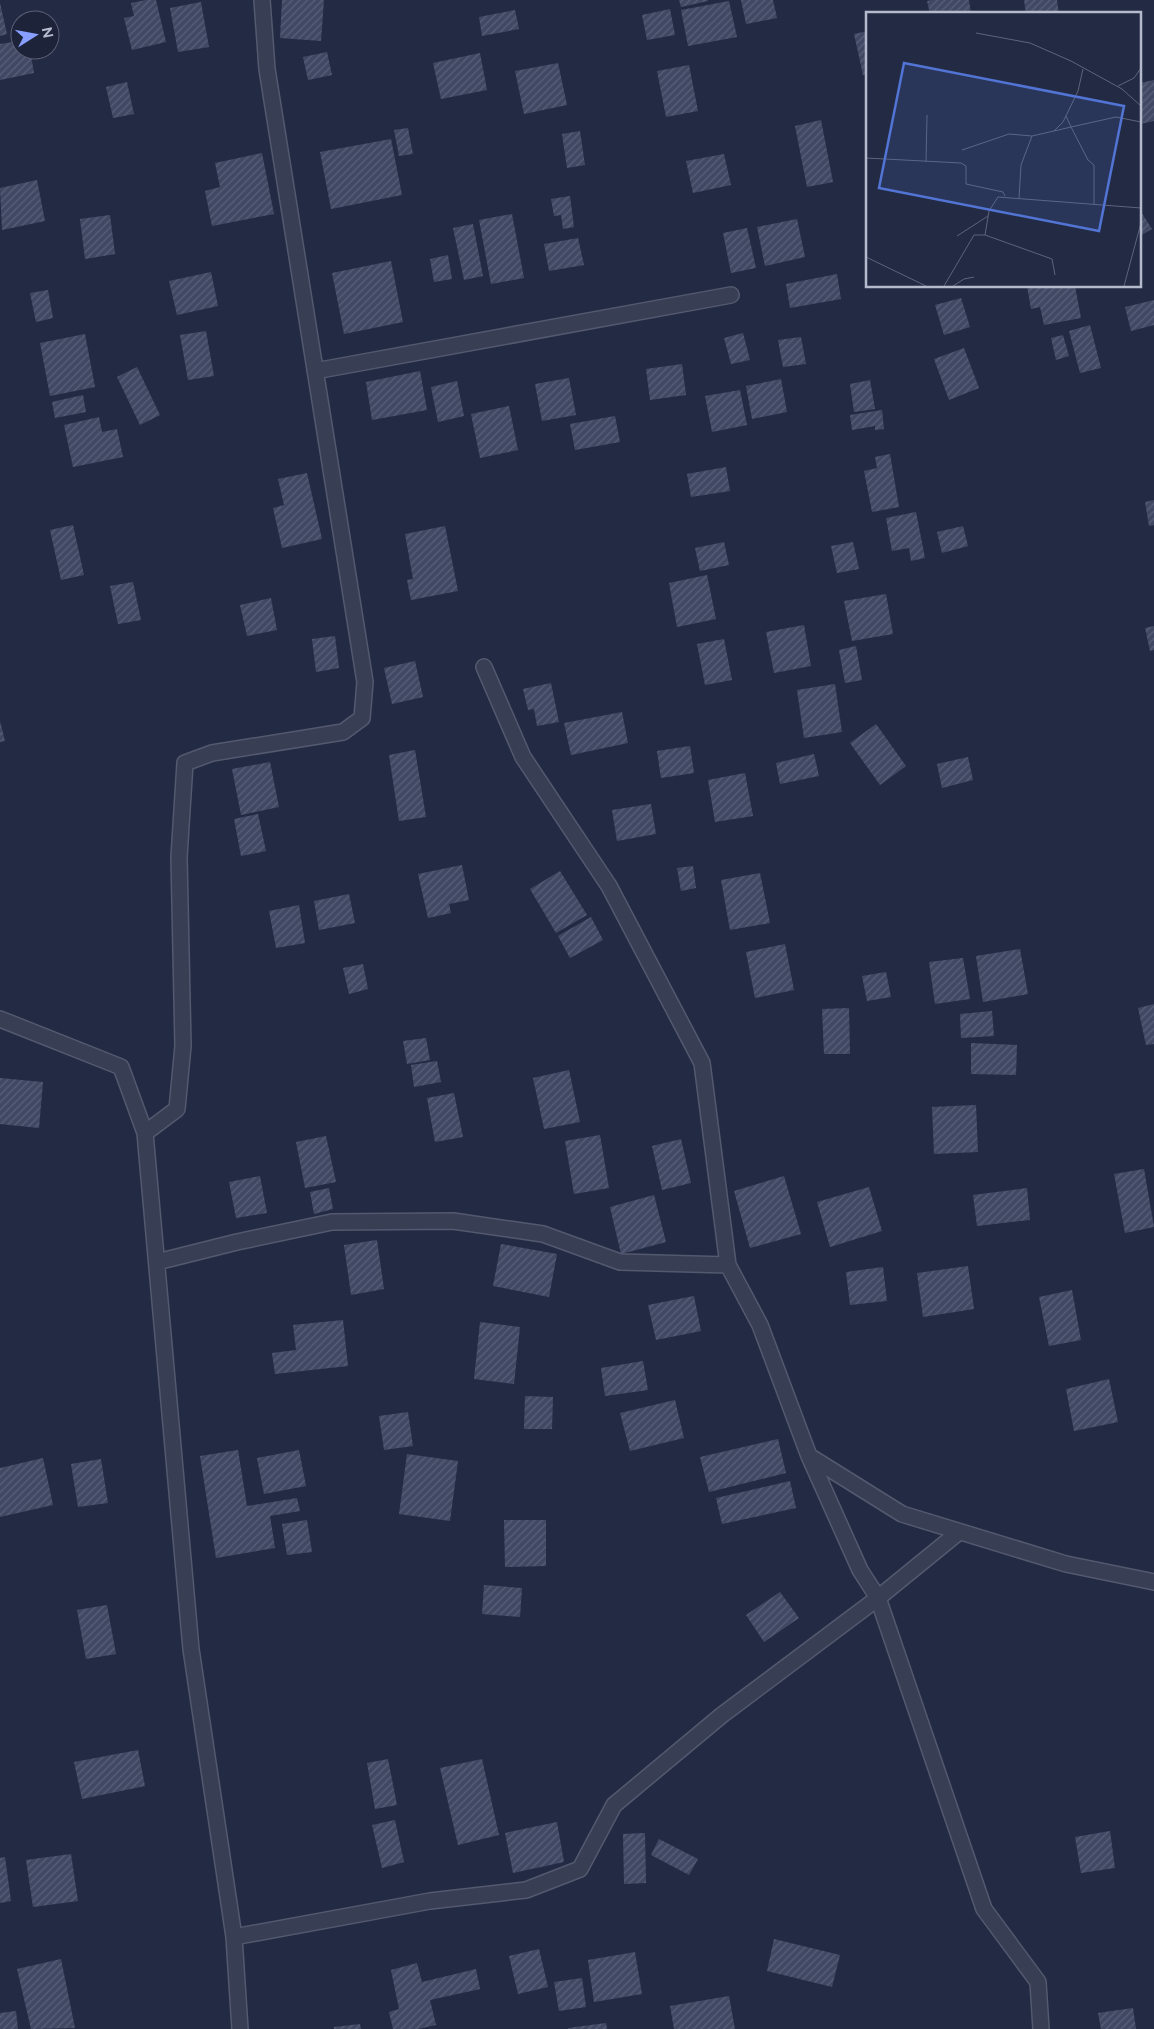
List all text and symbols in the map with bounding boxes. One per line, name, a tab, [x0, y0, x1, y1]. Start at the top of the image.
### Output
north arrow	[10, 10, 60, 60]
inset map	[866, 12, 1142, 288]
text: N	[39, 26, 57, 39]

